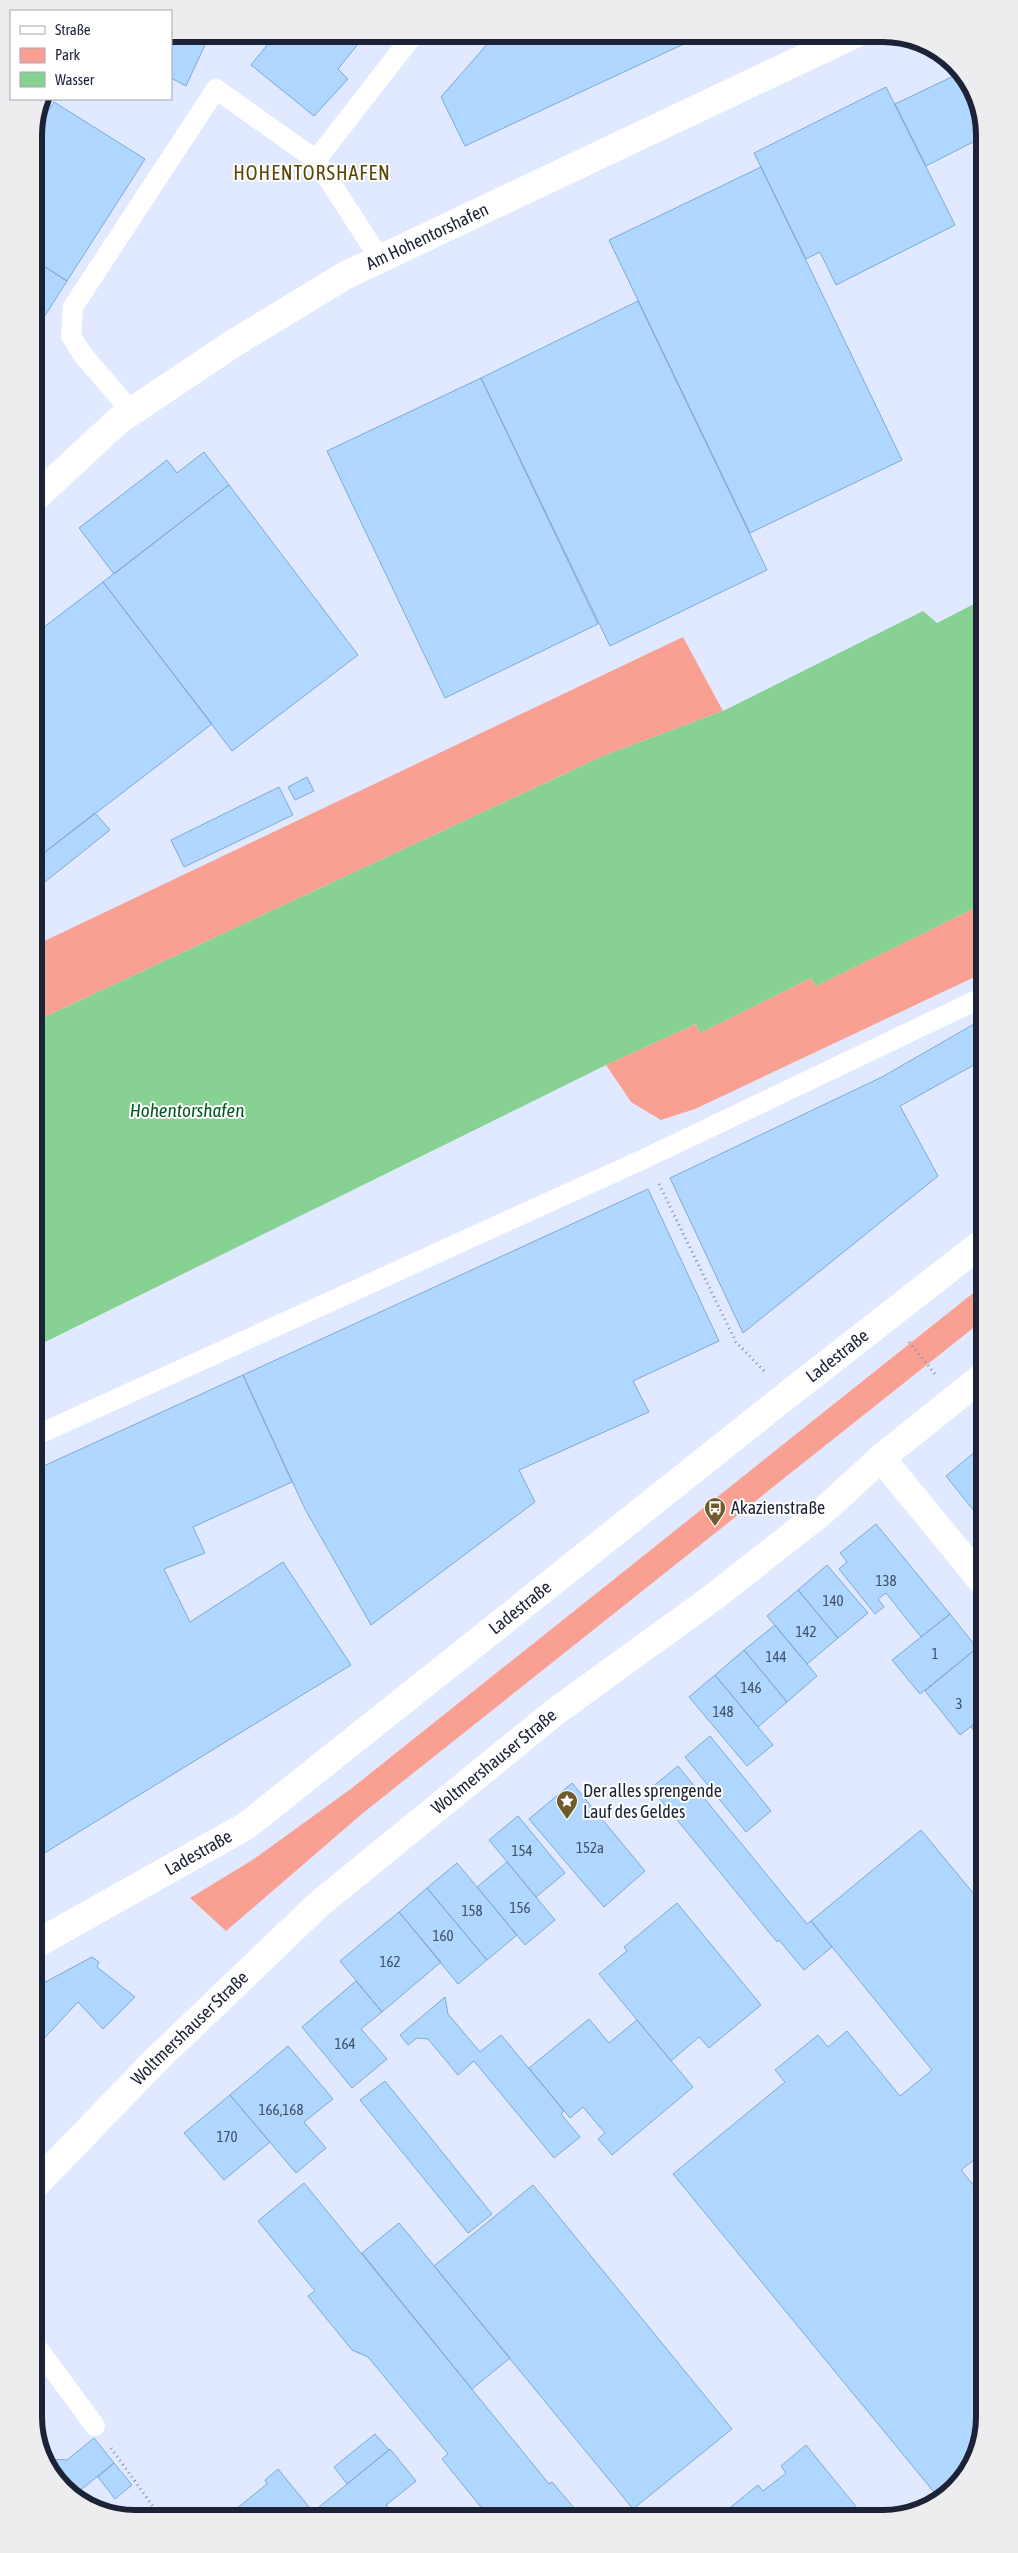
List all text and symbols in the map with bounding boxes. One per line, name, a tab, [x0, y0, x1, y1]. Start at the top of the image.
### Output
legend	[10, 10, 172, 100]
text: Straße	[55, 21, 91, 38]
text: Park	[55, 46, 80, 63]
text: Wasser	[55, 71, 95, 88]
district label: HOHENTORSHAFEN	[233, 161, 391, 184]
street label: Am Hohentorshafen	[362, 198, 492, 274]
water label: Hohentorshafen	[130, 1099, 244, 1121]
street label: Ladestraße	[802, 1325, 872, 1386]
bus stop icon: Akazienstraße	[703, 1496, 727, 1527]
place label: Akazienstraße	[731, 1497, 825, 1518]
house number: 138	[875, 1572, 897, 1589]
street label: Ladestraße	[484, 1576, 555, 1639]
house number: 140	[822, 1592, 844, 1609]
house number: 142	[795, 1623, 817, 1640]
house number: 1	[931, 1645, 939, 1662]
house number: 144	[765, 1648, 787, 1665]
house number: 146	[740, 1679, 762, 1696]
house number: 3	[955, 1695, 963, 1712]
house number: 148	[712, 1703, 734, 1720]
street label: Woltmershauser Straße	[427, 1704, 560, 1818]
place label: Der alles sprengende Lauf des Geldes	[583, 1780, 722, 1822]
place icon: Der alles sprengende Lauf des Geldes	[555, 1789, 579, 1820]
street label: Ladestraße	[161, 1825, 235, 1880]
house number: 152a	[576, 1839, 604, 1856]
house number: 154	[511, 1842, 533, 1859]
house number: 156	[509, 1899, 531, 1916]
house number: 158	[461, 1902, 483, 1919]
house number: 160	[432, 1927, 454, 1944]
house number: 162	[379, 1953, 401, 1970]
street label: Woltmershauser Straße	[127, 1967, 252, 2089]
house number: 164	[334, 2035, 356, 2052]
house number: 166,168	[259, 2101, 303, 2118]
house number: 170	[216, 2128, 238, 2145]

